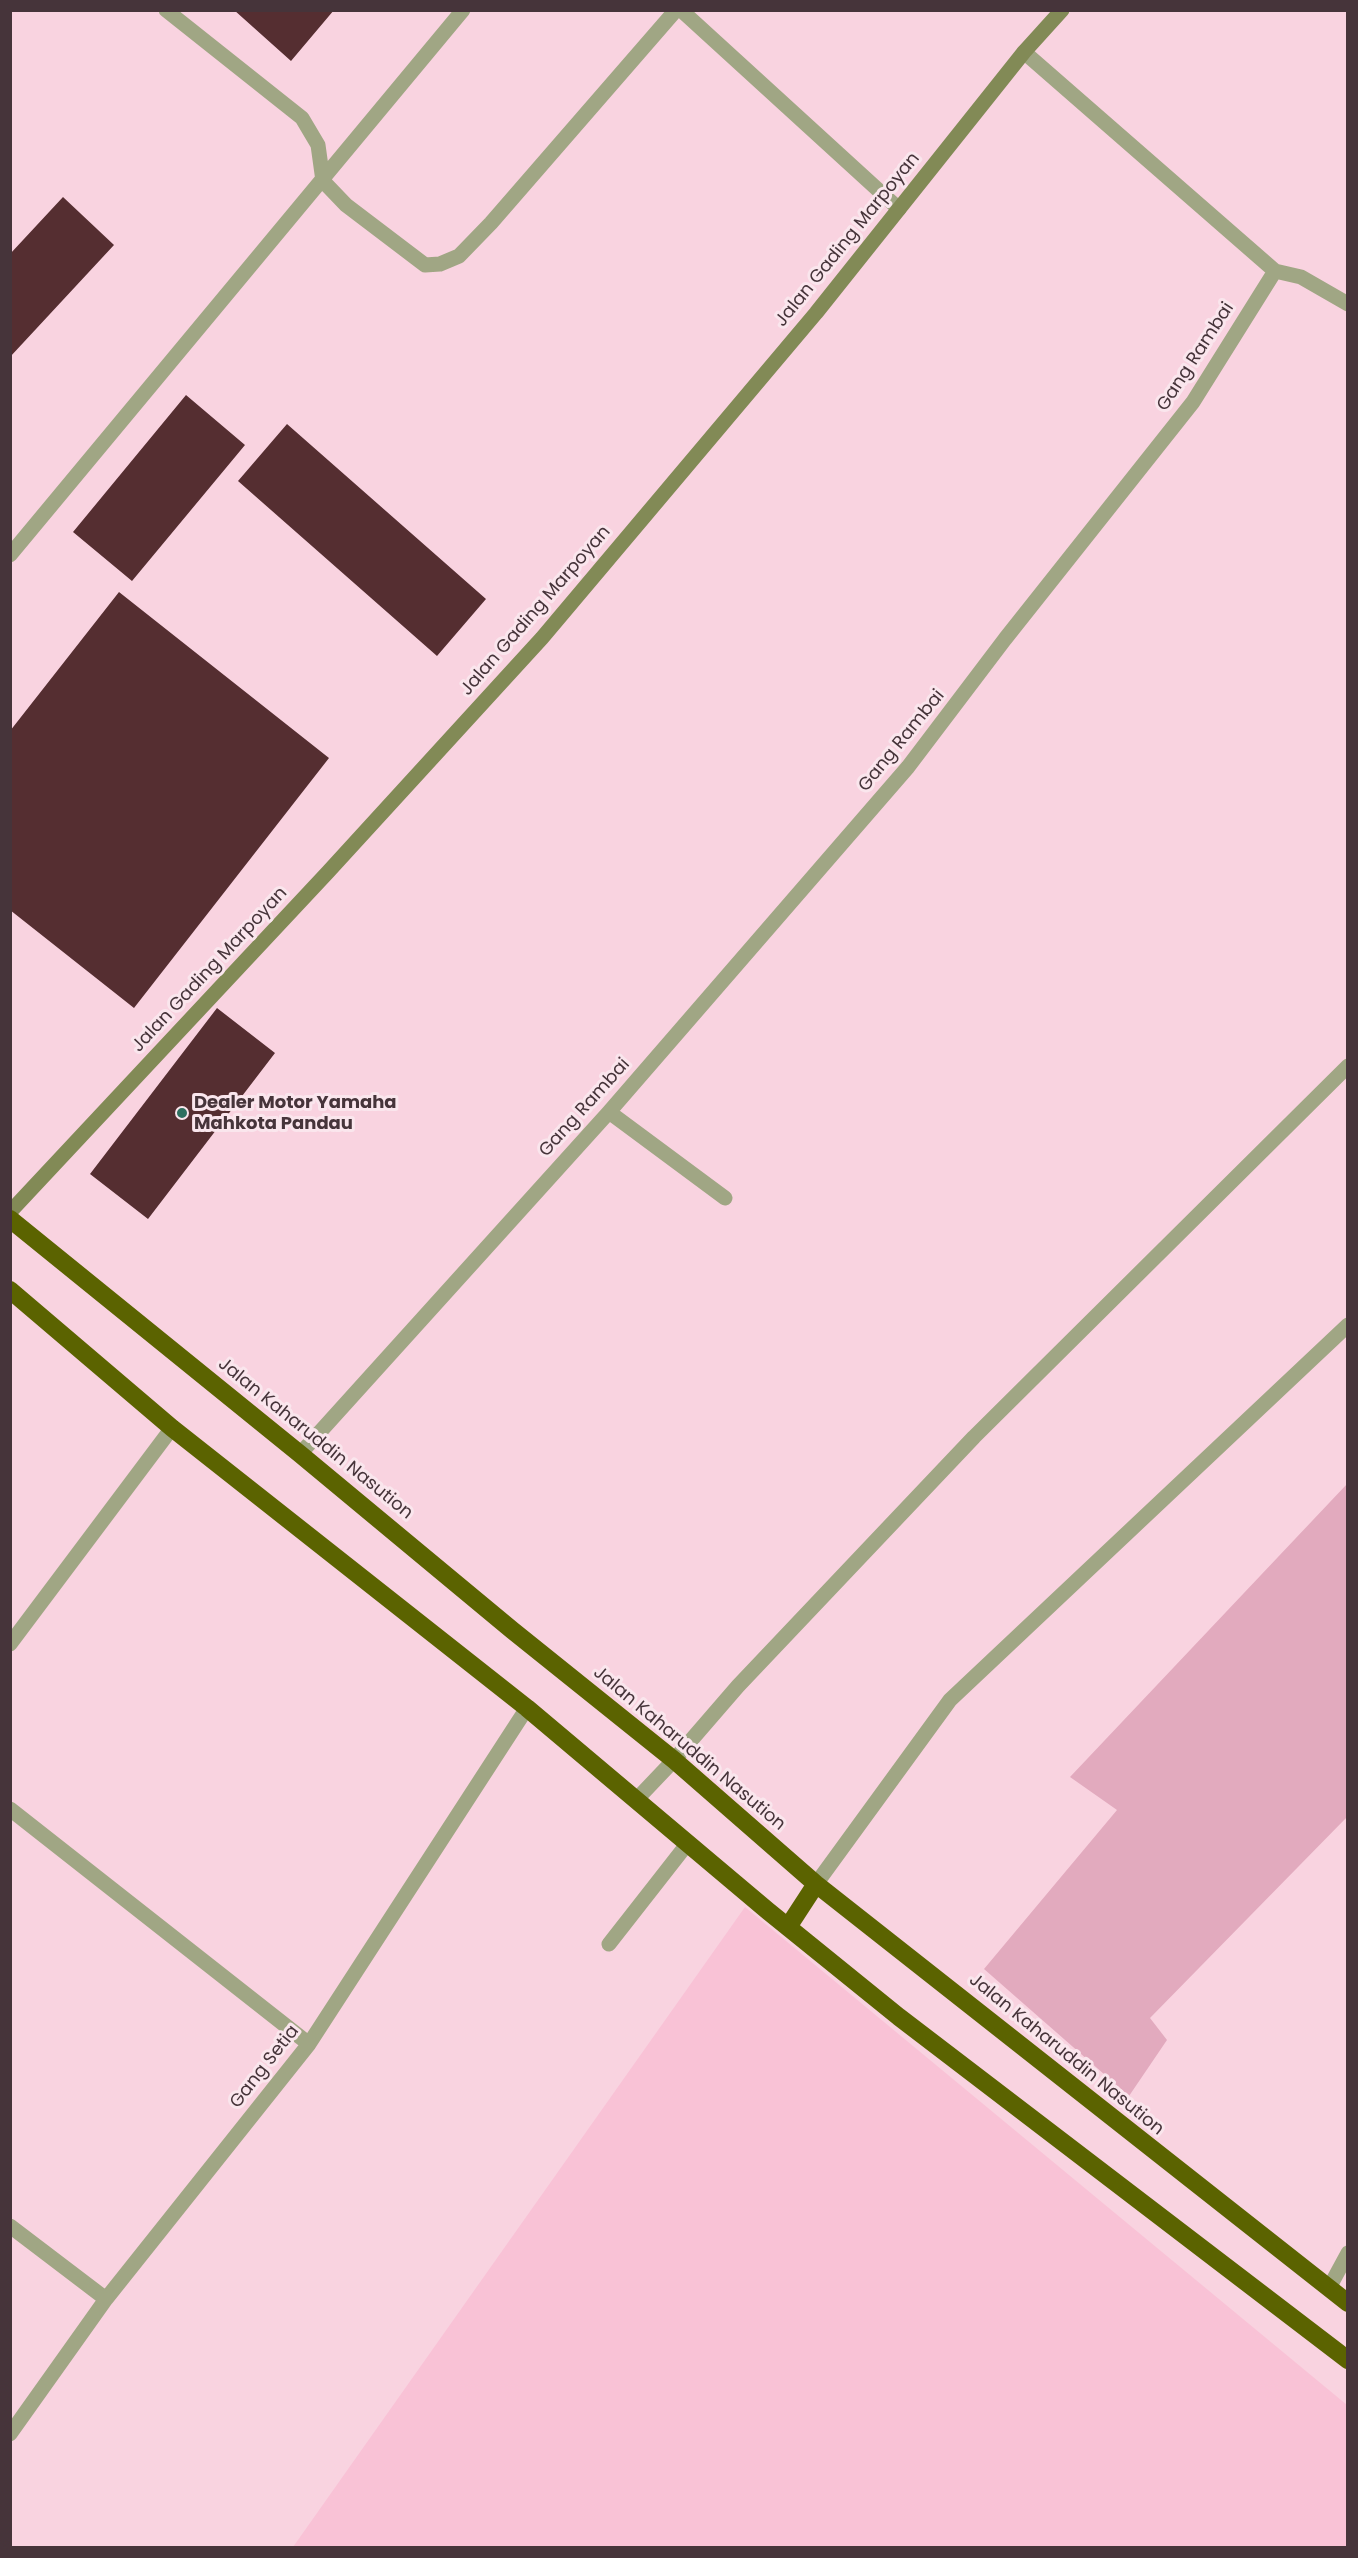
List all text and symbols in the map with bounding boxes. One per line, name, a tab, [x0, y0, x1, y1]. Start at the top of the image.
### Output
street label: Jalan Gading Marpoyan	[771, 149, 925, 331]
street label: Gang Rambai	[1153, 299, 1239, 415]
street label: Jalan Gading Marpoyan	[456, 522, 616, 700]
street label: Gang Rambai	[854, 686, 950, 796]
street label: Jalan Gading Marpoyan	[128, 883, 292, 1057]
street label: Gang Rambai	[535, 1054, 635, 1162]
place label: Dealer Motor Yamaha Mahkota Pandau	[194, 1092, 397, 1134]
marker: Dealer Motor Yamaha Mahkota Pandau	[175, 1106, 189, 1120]
street label: Jalan Kaharuddin Nasution	[213, 1354, 417, 1524]
street label: Jalan Kaharuddin Nasution	[588, 1662, 790, 1836]
street label: Jalan Kaharuddin Nasution	[964, 1970, 1168, 2140]
street label: Gang Setia	[226, 2021, 304, 2113]

